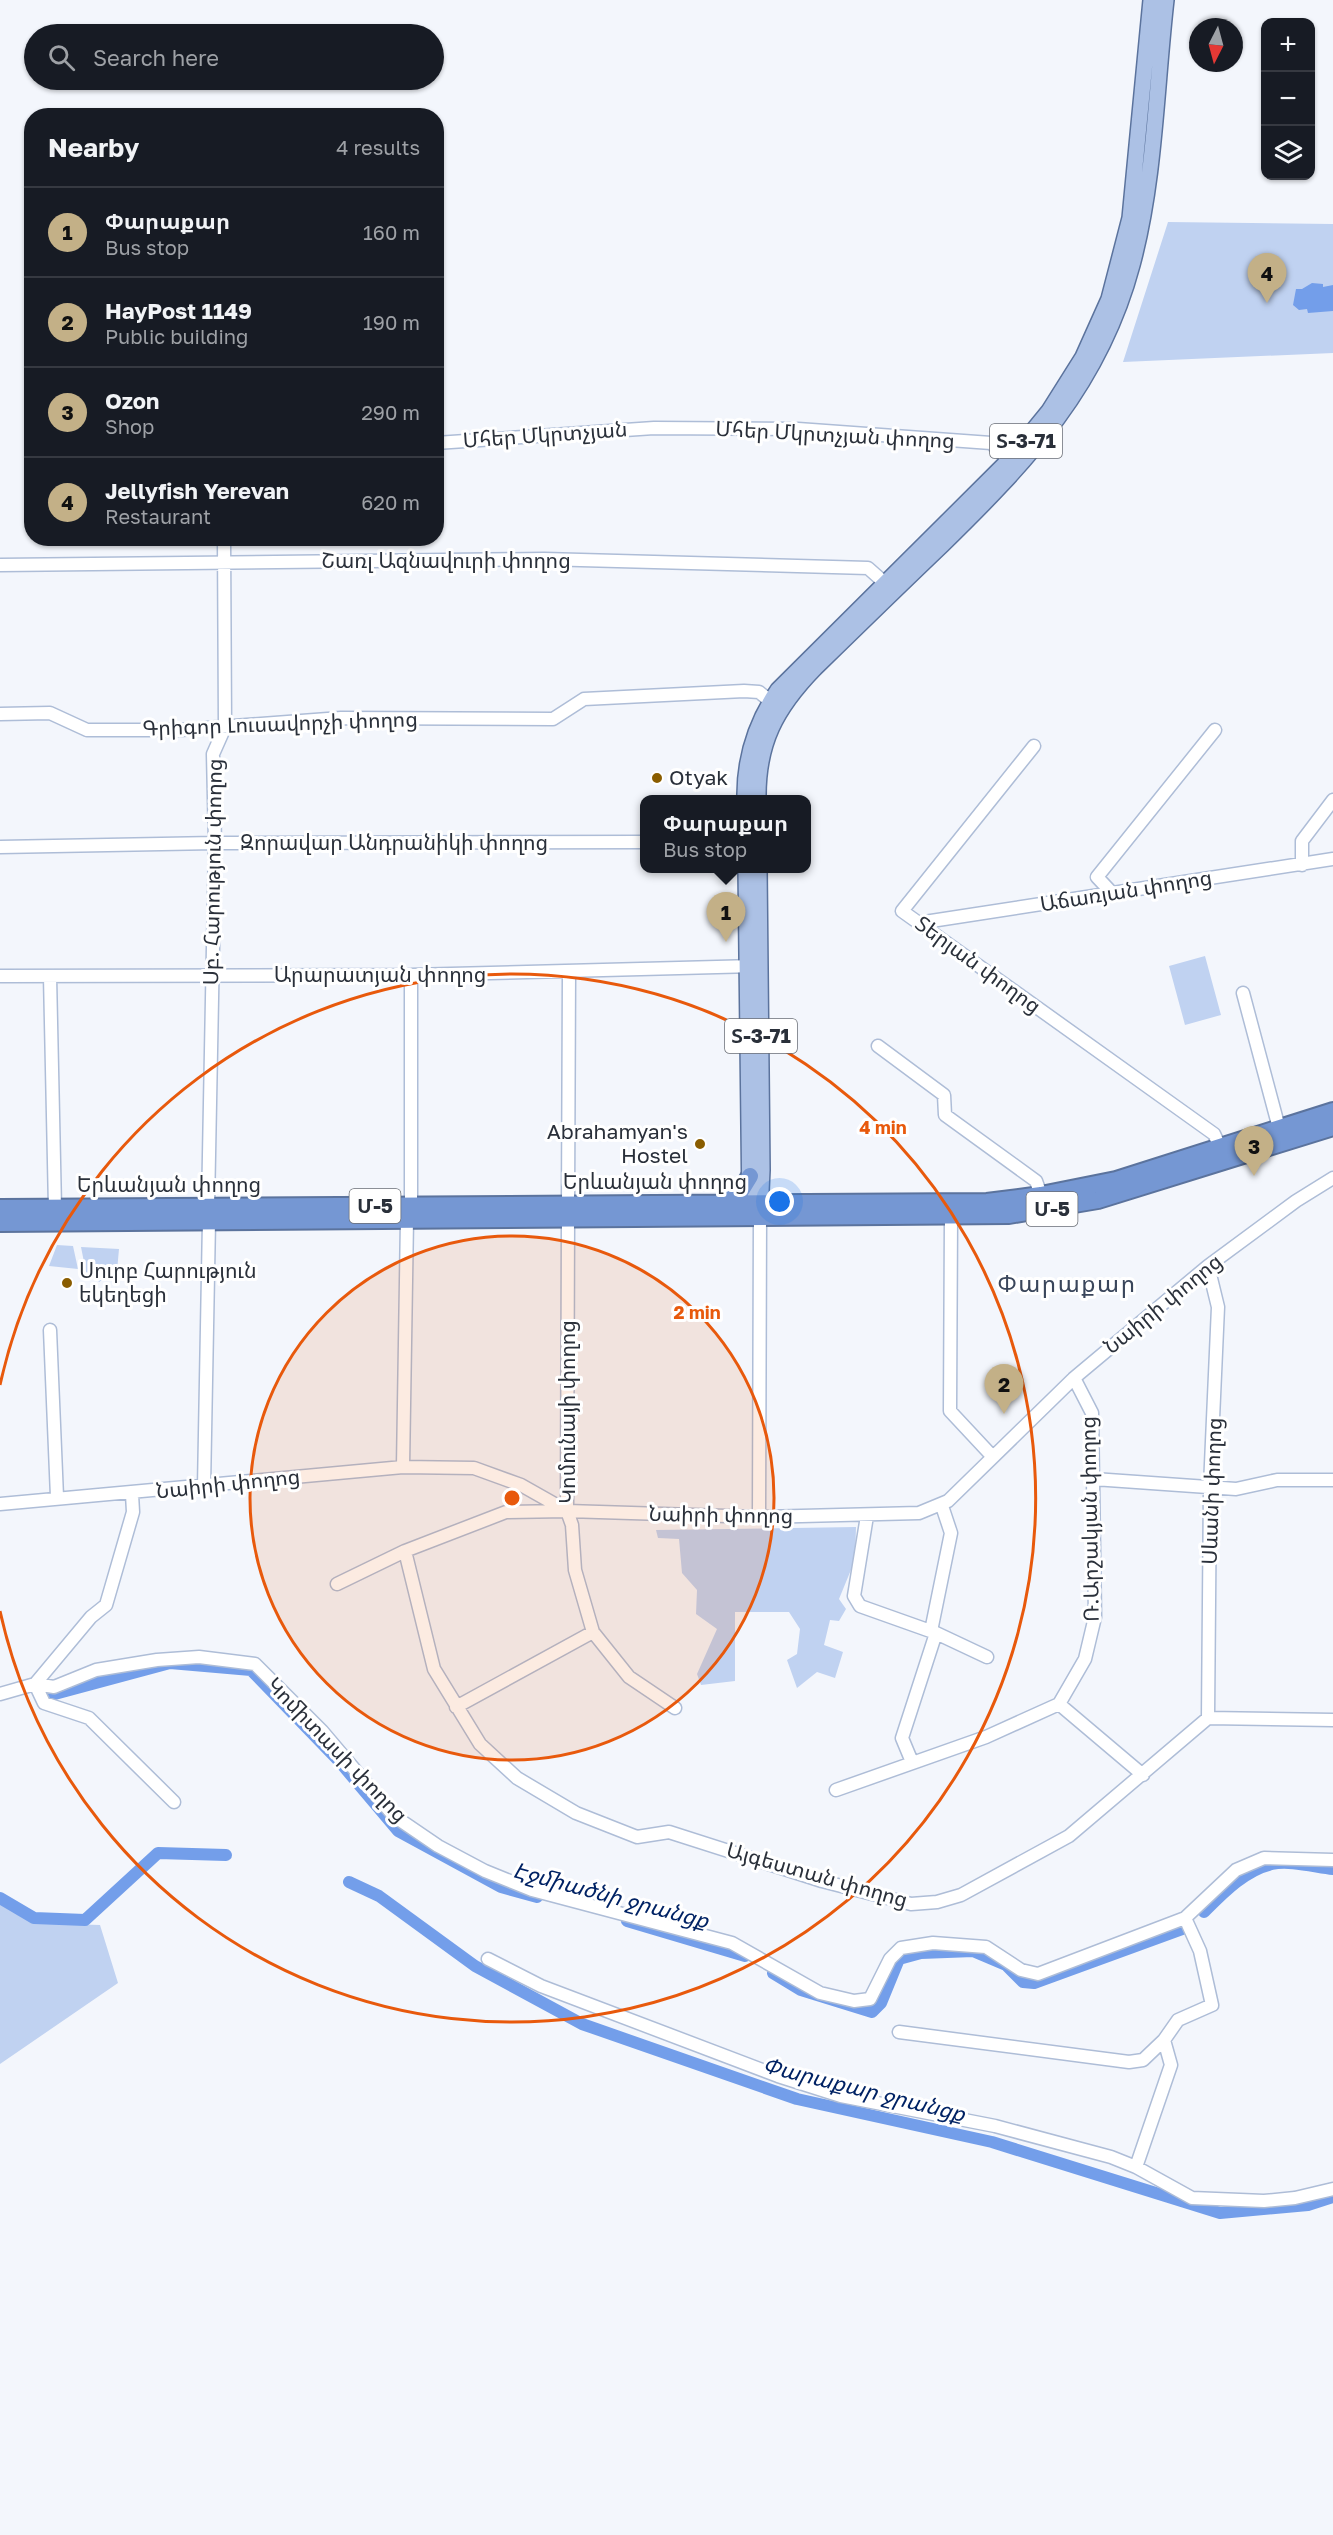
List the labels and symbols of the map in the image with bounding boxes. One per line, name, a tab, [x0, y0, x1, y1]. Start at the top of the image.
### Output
north arrow	[1189, 18, 1243, 72]
pin: 4	[1248, 254, 1286, 303]
street label: Մհեր Մկրտչյան	[462, 415, 628, 453]
street label: Մհեր Մկրտչյան փողոց	[715, 415, 955, 453]
road number: Տ-3-71	[990, 424, 1062, 458]
street label: Շառլ Ազնավուրի փողոց	[321, 547, 571, 573]
street label: Գրիգոր Լուսավորչի փողոց	[142, 705, 418, 741]
street label: Սբ. Հարություն փողոց	[197, 758, 227, 986]
place label: Otyak	[669, 764, 728, 790]
marker: Otyak	[650, 771, 664, 785]
street label: Զորավար Անդրանիկի փողոց	[240, 829, 548, 855]
street label: Աճառյան փողոց	[1038, 864, 1214, 916]
pin: 1	[706, 892, 746, 942]
street label: Տերյան փողոց	[911, 910, 1047, 1019]
street label: Արարատյան փողոց	[274, 961, 486, 987]
road number: Տ-3-71	[725, 1019, 797, 1053]
text: 4 min	[859, 1116, 907, 1138]
place label: Abrahamyan's Hostel	[547, 1118, 688, 1168]
pin: 3	[1234, 1126, 1274, 1176]
marker: Abrahamyan's Hostel	[693, 1137, 707, 1151]
street label: Երևանյան փողոց	[563, 1168, 747, 1194]
street label: Երևանյան փողոց	[77, 1171, 261, 1197]
your location	[765, 1187, 794, 1216]
road number: Մ-5	[350, 1189, 400, 1223]
road number: Մ-5	[1026, 1192, 1078, 1226]
street label: Նաիրի փողոց	[1098, 1248, 1227, 1359]
place label: Սուրբ Հարություն եկեղեցի	[79, 1257, 257, 1307]
district label: Փարաքար	[998, 1268, 1136, 1298]
marker: Սուրբ Հարություն եկեղեցի	[60, 1276, 74, 1290]
text: 2 min	[673, 1301, 721, 1323]
street label: Կոմունայի փողոց	[554, 1320, 580, 1504]
pin: 2	[984, 1364, 1024, 1414]
street label: Ռ.Արշակյան փողոց	[1074, 1416, 1104, 1622]
street label: Սևանի փողոց	[1195, 1417, 1227, 1565]
street label: Նաիրի փողոց	[155, 1463, 301, 1503]
centre of rings	[502, 1488, 522, 1508]
street label: Նաիրի փողոց	[648, 1500, 794, 1528]
street label: Կոմիտասի փողոց	[262, 1671, 414, 1827]
street label: Այգեստան փողոց	[724, 1836, 911, 1912]
water label: Էջմիածնի ջրանցք	[510, 1855, 713, 1935]
water label: Փարաքար ջրանցք	[760, 2050, 969, 2128]

